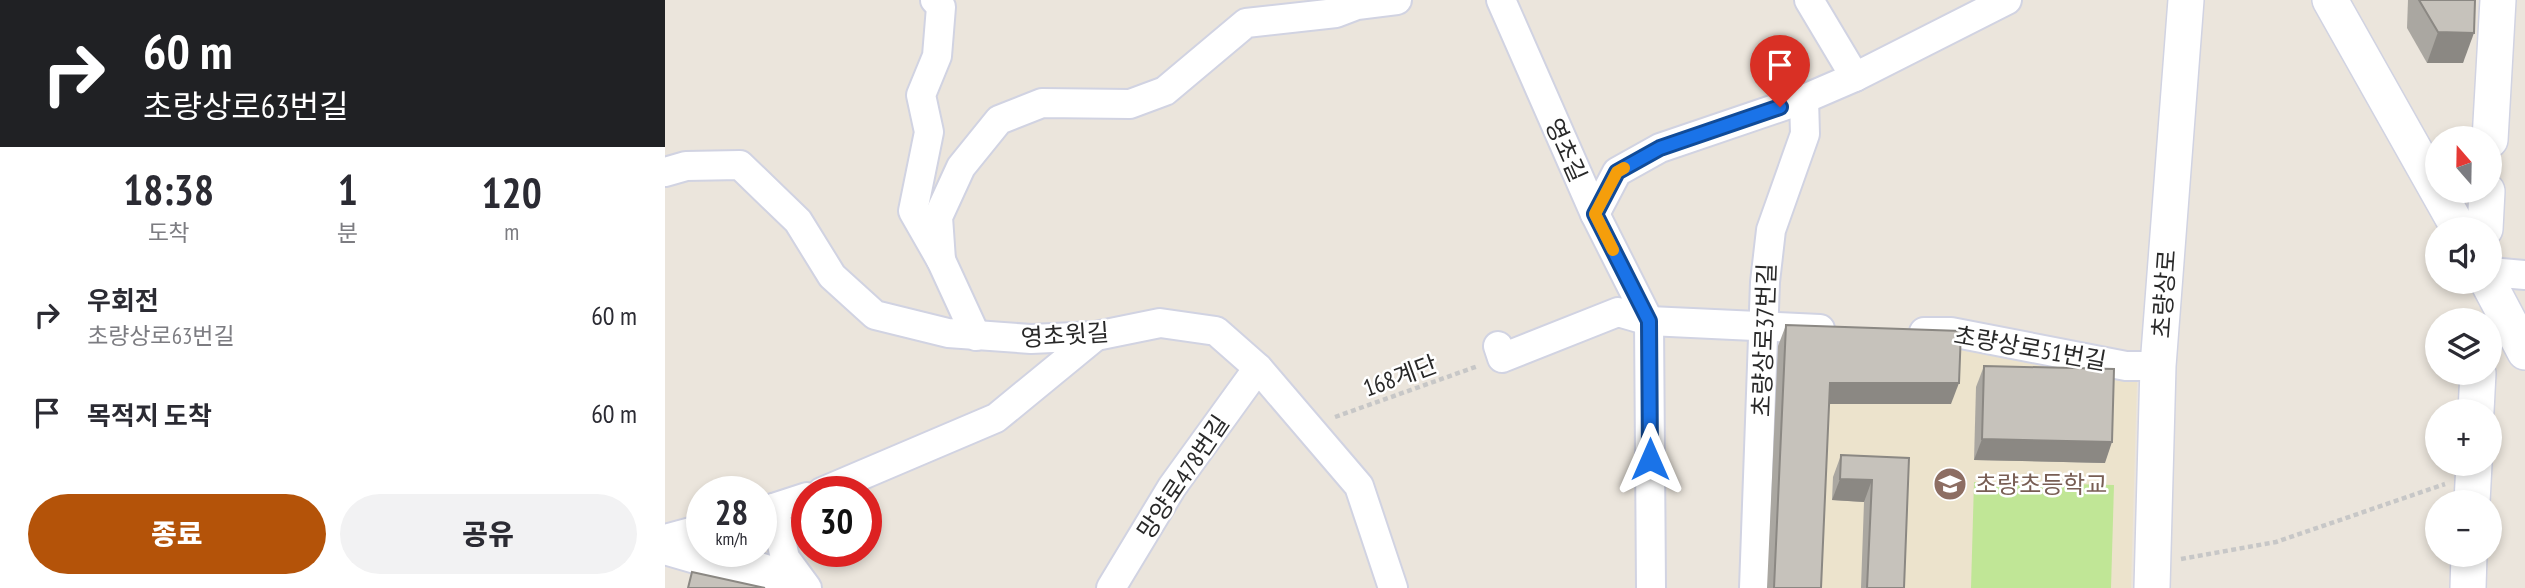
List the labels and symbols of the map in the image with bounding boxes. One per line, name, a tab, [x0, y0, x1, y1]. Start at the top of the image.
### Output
pin	[1750, 35, 1810, 107]
street label: 영초길	[1538, 113, 1594, 187]
north arrow	[2425, 126, 2503, 203]
street label: 초량상로	[2145, 249, 2183, 339]
street label: 초량상로37번길	[1746, 262, 1782, 418]
street label: 영초윗길	[1020, 316, 1110, 354]
street label: 초량상로51번길	[1951, 319, 2109, 377]
street label: 168계단	[1359, 348, 1441, 404]
street label: 망양로478번길	[1130, 409, 1236, 545]
position arrow	[1613, 422, 1687, 496]
school or university icon: 초량초등학교	[1931, 465, 1969, 503]
place label: 초량초등학교	[1975, 469, 2107, 500]
speed limit sign: 30	[791, 476, 882, 567]

